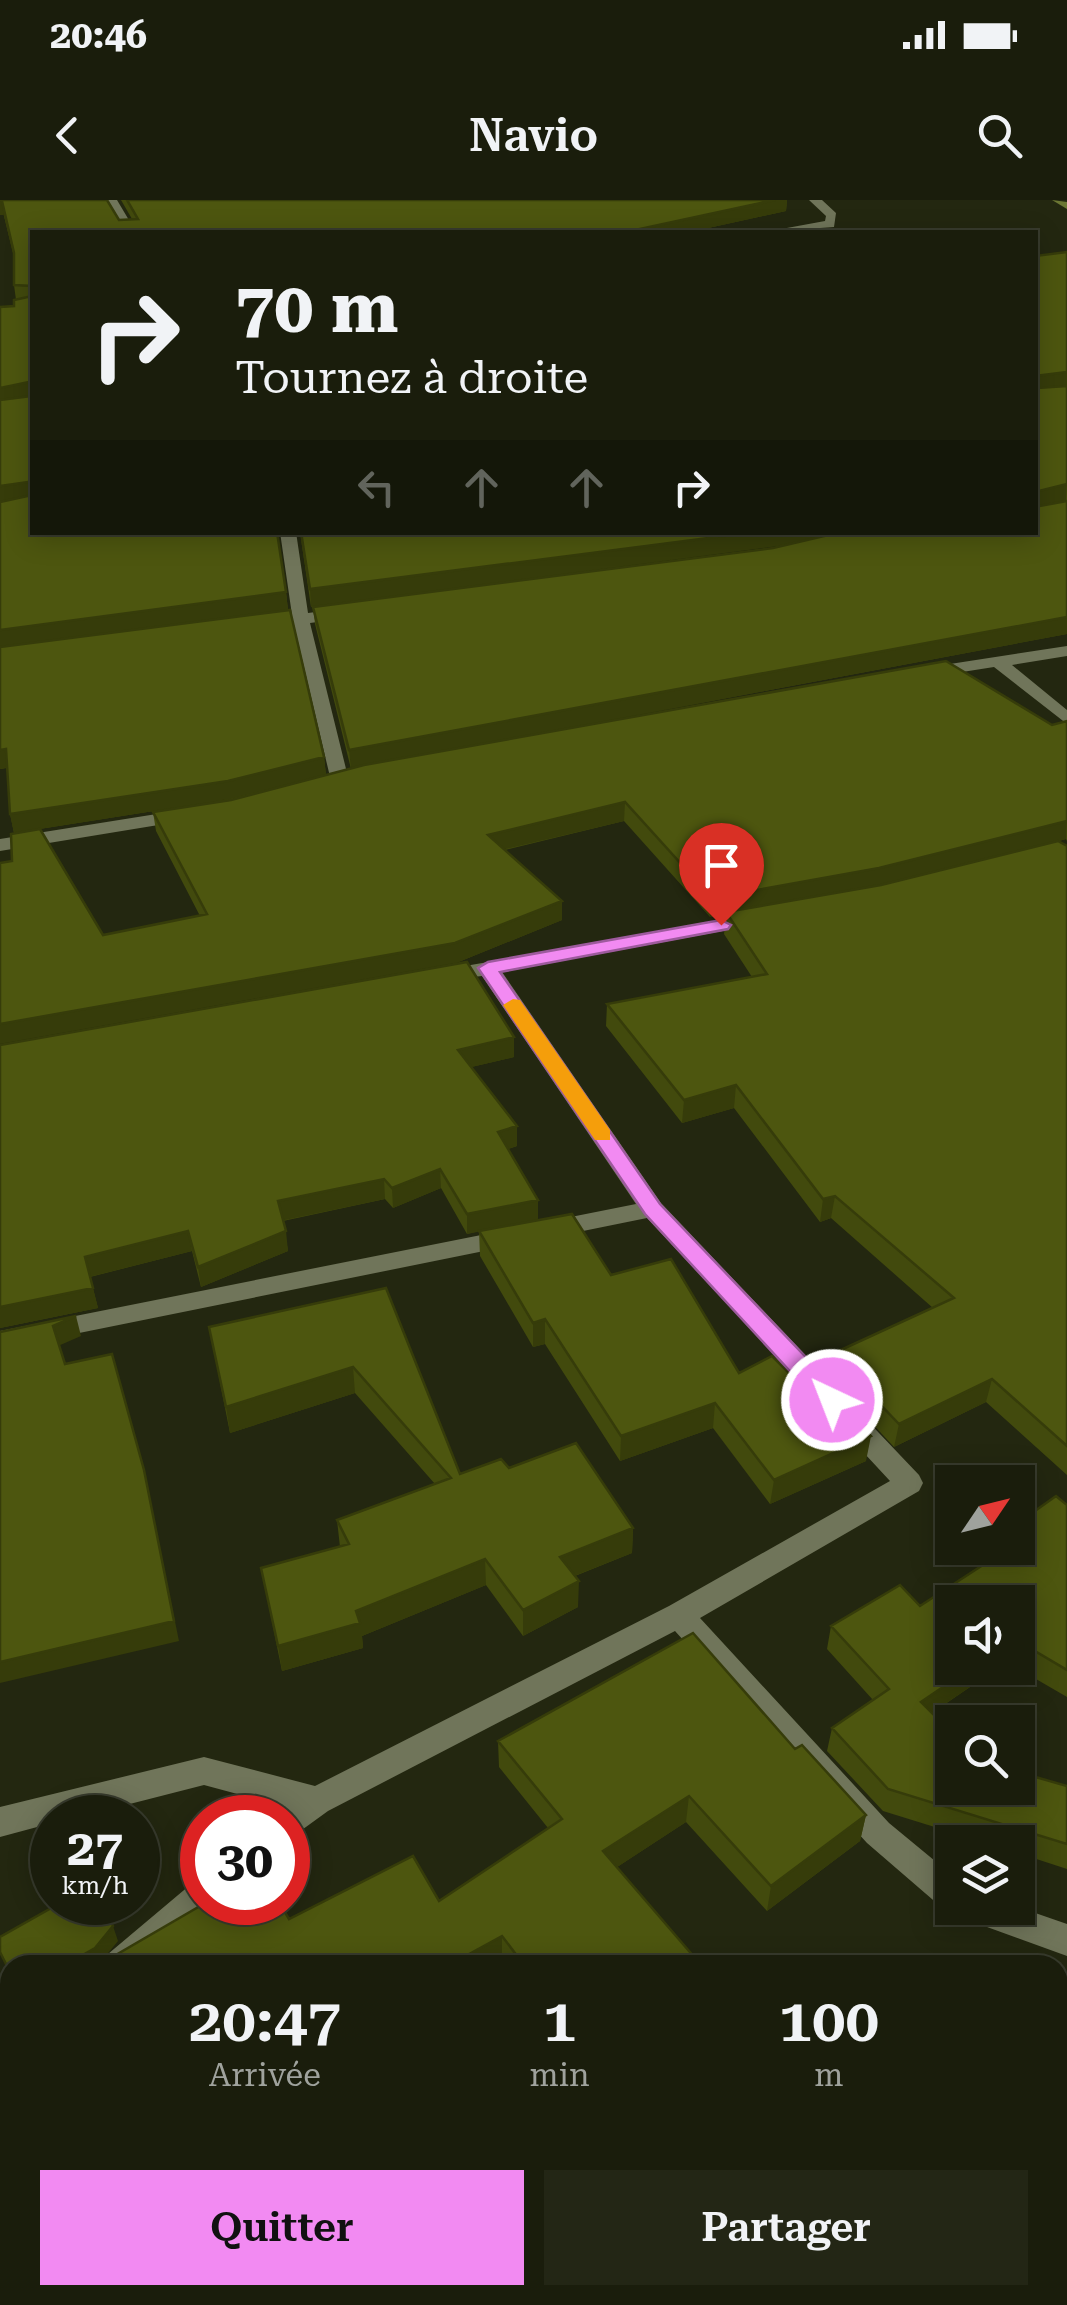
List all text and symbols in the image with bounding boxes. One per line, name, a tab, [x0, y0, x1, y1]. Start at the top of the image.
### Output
text: 20:46	[50, 13, 147, 57]
icon: back	[40, 108, 95, 163]
icon: search	[972, 108, 1027, 163]
text: Navio	[469, 109, 598, 162]
text: 70 m	[235, 267, 399, 349]
icon: right	[70, 270, 200, 400]
text: Tournez à droite	[235, 351, 588, 404]
icon: left	[349, 460, 404, 515]
icon: ahead	[454, 460, 509, 515]
icon: ahead	[559, 460, 614, 515]
icon: right	[664, 460, 719, 515]
pin	[679, 823, 764, 926]
icon: arrive	[694, 838, 749, 893]
position arrow	[780, 1348, 884, 1452]
north arrow	[935, 1465, 1035, 1565]
map controls	[935, 1465, 1035, 1925]
button: sound	[935, 1585, 1035, 1685]
button: search	[935, 1705, 1035, 1805]
speed limit sign: 30	[180, 1795, 310, 1925]
text: 27	[67, 1819, 123, 1877]
button: layers	[935, 1825, 1035, 1925]
text: km/h	[62, 1871, 128, 1900]
text: 20:47	[189, 1985, 341, 2056]
text: 1	[543, 1985, 576, 2056]
text: 100	[778, 1985, 879, 2056]
text: Arrivée	[209, 2056, 321, 2094]
text: min	[530, 2056, 590, 2094]
text: m	[814, 2056, 843, 2094]
button: Quitter	[40, 2170, 524, 2285]
button: Partager	[544, 2170, 1028, 2285]

